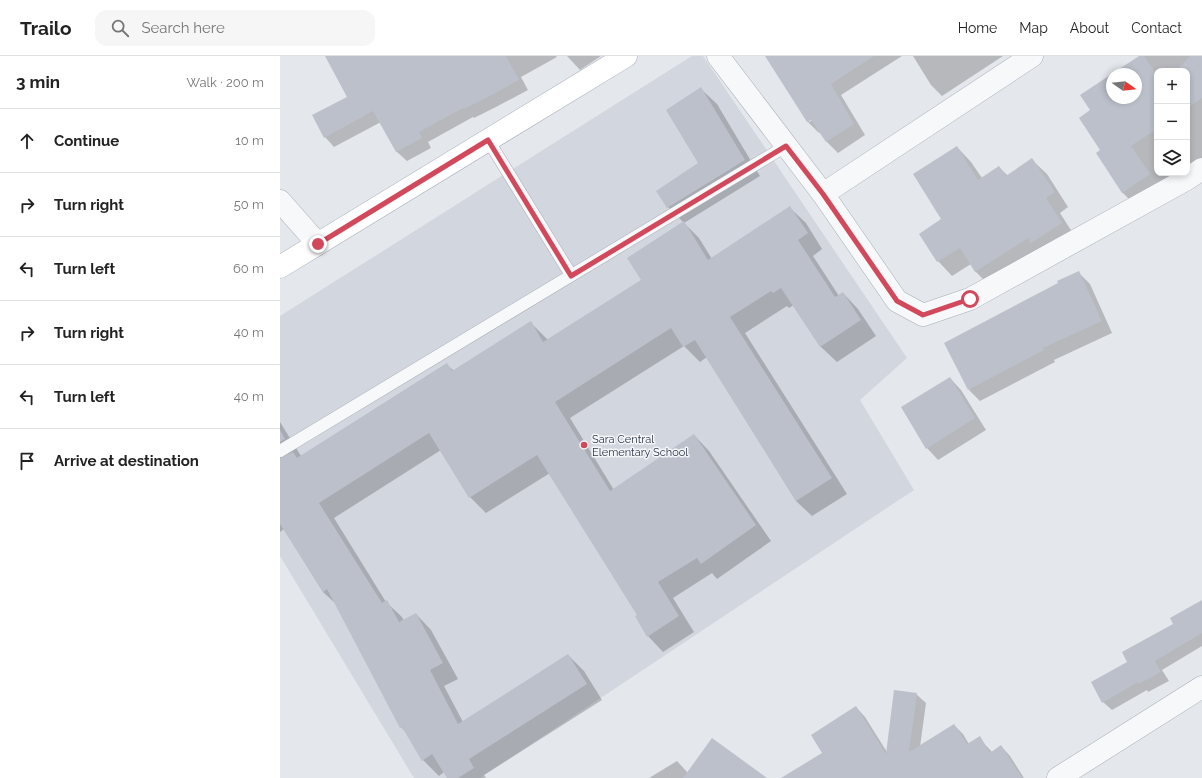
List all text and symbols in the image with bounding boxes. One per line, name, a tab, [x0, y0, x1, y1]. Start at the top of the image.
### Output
search box	[95, 10, 375, 46]
text: Trailo	[20, 17, 71, 39]
icon: search	[109, 17, 131, 39]
text: Search here	[141, 19, 225, 37]
text: Home	[958, 20, 997, 36]
text: Map	[1019, 20, 1048, 36]
text: About	[1070, 20, 1109, 36]
text: Contact	[1131, 20, 1182, 36]
north arrow	[1106, 68, 1142, 104]
map controls	[1154, 68, 1190, 176]
button: +	[1154, 68, 1190, 104]
text: 3 min	[16, 72, 60, 92]
text: Walk · 200 m	[187, 75, 264, 90]
button: −	[1154, 104, 1190, 140]
icon: ahead	[16, 130, 38, 152]
text: Continue	[54, 132, 119, 150]
text: 10 m	[235, 133, 264, 148]
button: layers	[1154, 140, 1190, 176]
icon: right	[16, 194, 38, 216]
text: Turn right	[54, 196, 124, 214]
text: 50 m	[234, 197, 264, 212]
route end	[309, 235, 327, 253]
icon: left	[16, 258, 38, 280]
text: Turn left	[54, 260, 115, 278]
text: 60 m	[233, 261, 264, 276]
route start	[961, 290, 979, 308]
icon: right	[16, 322, 38, 344]
text: Turn right	[54, 324, 124, 342]
text: 40 m	[234, 325, 264, 340]
icon: left	[16, 386, 38, 408]
text: Turn left	[54, 388, 115, 406]
text: 40 m	[234, 389, 264, 404]
place label: Sara Central Elementary School	[592, 433, 688, 459]
marker: Sara Central Elementary School	[579, 440, 589, 450]
icon: arrive	[16, 450, 38, 472]
text: Arrive at destination	[54, 452, 199, 470]

